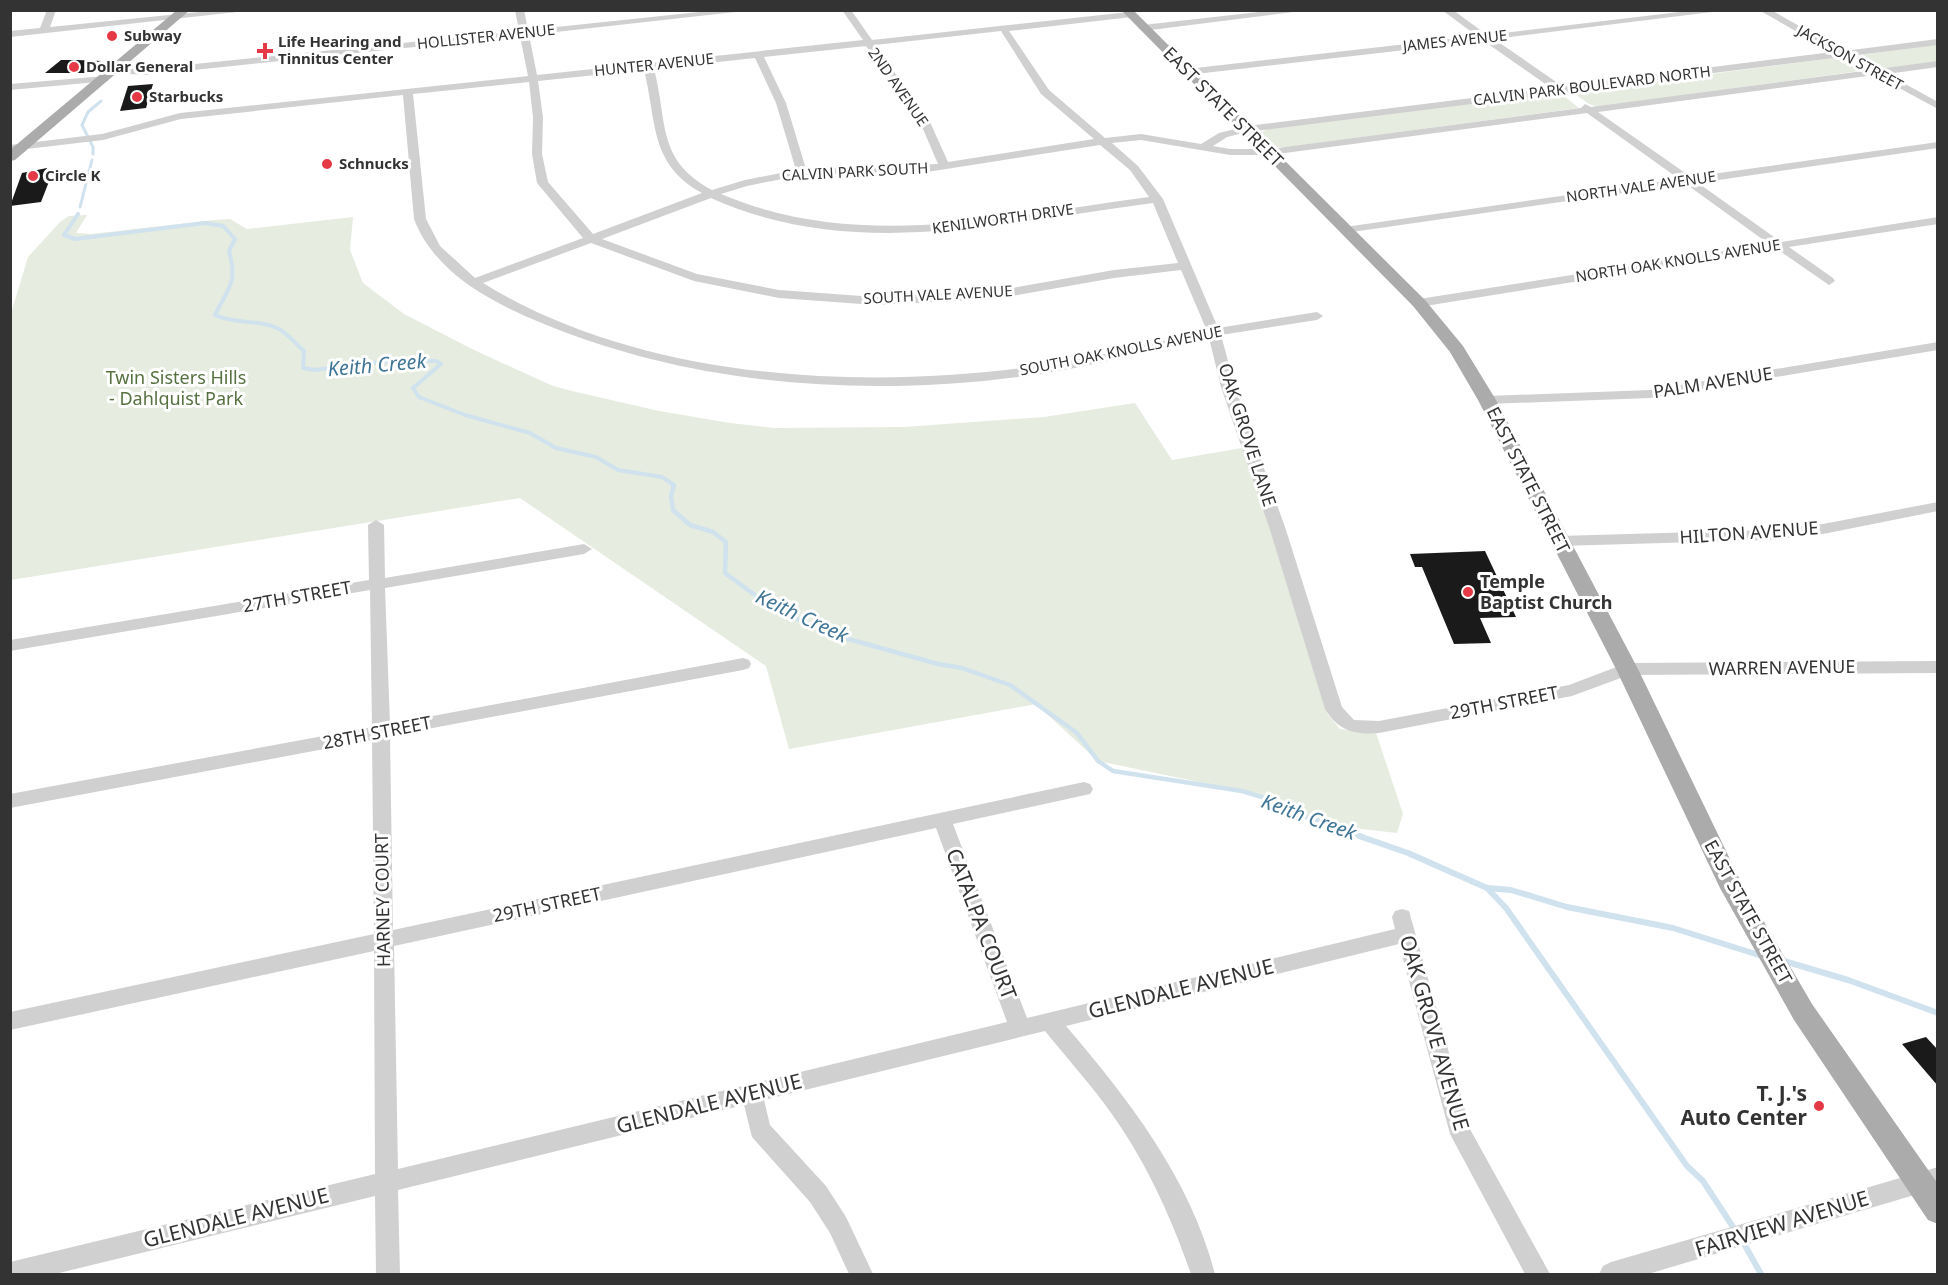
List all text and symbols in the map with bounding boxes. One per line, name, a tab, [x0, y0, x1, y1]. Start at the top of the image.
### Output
street label: HOLLISTER AVENUE	[416, 19, 556, 53]
street label: JACKSON STREET	[1792, 19, 1908, 95]
place label: Subway	[124, 25, 182, 45]
street label: JAMES AVENUE	[1400, 25, 1508, 56]
marker: Subway	[105, 29, 119, 43]
place label: Life Hearing and Tinnitus Center	[278, 31, 401, 68]
street label: EAST STATE STREET	[1158, 41, 1289, 172]
marker: Life Hearing and Tinnitus Center	[256, 42, 274, 60]
street label: 2ND AVENUE	[864, 43, 933, 130]
street label: HUNTER AVENUE	[593, 48, 715, 80]
place label: Dollar General	[86, 56, 193, 76]
marker: Dollar General	[67, 60, 81, 74]
street label: CALVIN PARK BOULEVARD NORTH	[1472, 61, 1712, 110]
place label: Starbucks	[149, 86, 223, 106]
marker: Starbucks	[130, 90, 144, 104]
place label: Schnucks	[339, 153, 409, 173]
marker: Schnucks	[320, 157, 334, 171]
street label: CALVIN PARK SOUTH	[781, 157, 929, 185]
place label: Circle K	[45, 165, 101, 185]
street label: NORTH VALE AVENUE	[1565, 166, 1717, 206]
marker: Circle K	[26, 169, 40, 183]
street label: KENILWORTH DRIVE	[931, 198, 1075, 238]
street label: NORTH OAK KNOLLS AVENUE	[1574, 234, 1782, 286]
street label: SOUTH VALE AVENUE	[863, 280, 1013, 308]
street label: SOUTH OAK KNOLLS AVENUE	[1018, 321, 1224, 379]
water label: Keith Creek	[326, 347, 429, 382]
street label: OAK GROVE LANE	[1213, 360, 1282, 509]
street label: PALM AVENUE	[1652, 361, 1774, 403]
park label: Twin Sisters Hills - Dahlquist Park	[106, 365, 246, 410]
street label: EAST STATE STREET	[1482, 402, 1576, 557]
street label: HILTON AVENUE	[1679, 515, 1819, 549]
place label: Temple Baptist Church	[1480, 569, 1612, 614]
street label: 27TH STREET	[241, 575, 353, 617]
water label: Keith Creek	[752, 582, 854, 649]
marker: Temple Baptist Church	[1461, 585, 1475, 599]
street label: WARREN AVENUE	[1708, 654, 1856, 680]
street label: 29TH STREET	[1448, 680, 1560, 724]
street label: 28TH STREET	[321, 710, 433, 754]
water label: Keith Creek	[1258, 787, 1361, 847]
street label: HARNEY COURT	[369, 833, 395, 967]
street label: EAST STATE STREET	[1699, 835, 1798, 988]
street label: CATALPA COURT	[940, 844, 1024, 1004]
street label: 29TH STREET	[491, 881, 603, 927]
street label: OAK GROVE AVENUE	[1394, 932, 1476, 1134]
street label: GLENDALE AVENUE	[1085, 951, 1276, 1025]
street label: GLENDALE AVENUE	[613, 1066, 804, 1140]
place label: T. J.'s Auto Center	[1680, 1079, 1808, 1131]
marker: T. J.'s Auto Center	[1812, 1099, 1826, 1113]
street label: GLENDALE AVENUE	[140, 1180, 331, 1254]
street label: FAIRVIEW AVENUE	[1691, 1183, 1872, 1263]

